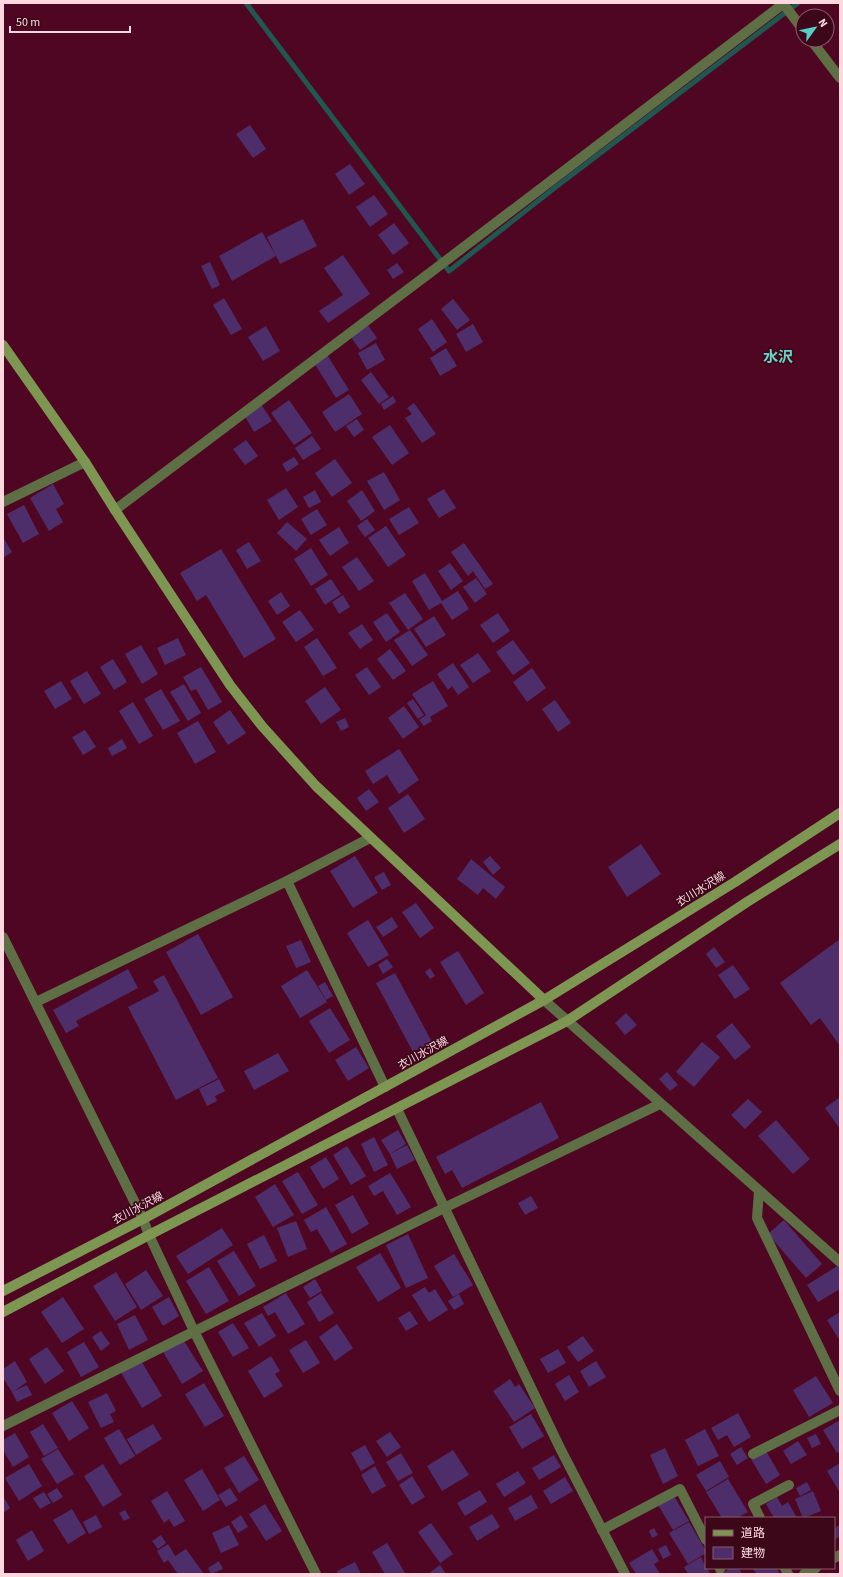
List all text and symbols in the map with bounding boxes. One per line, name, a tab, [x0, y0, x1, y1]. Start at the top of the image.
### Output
scale bar	[10, 8, 130, 34]
north arrow	[795, 8, 835, 48]
text: 50 m	[16, 14, 40, 31]
text: N	[815, 16, 831, 30]
district label: 水沢	[763, 347, 793, 368]
street label: 衣川水沢線	[674, 868, 728, 910]
street label: 衣川水沢線	[395, 1033, 451, 1073]
street label: 衣川水沢線	[110, 1188, 166, 1228]
legend	[705, 1517, 835, 1569]
text: 道路	[741, 1525, 765, 1542]
text: 建物	[741, 1545, 765, 1562]

